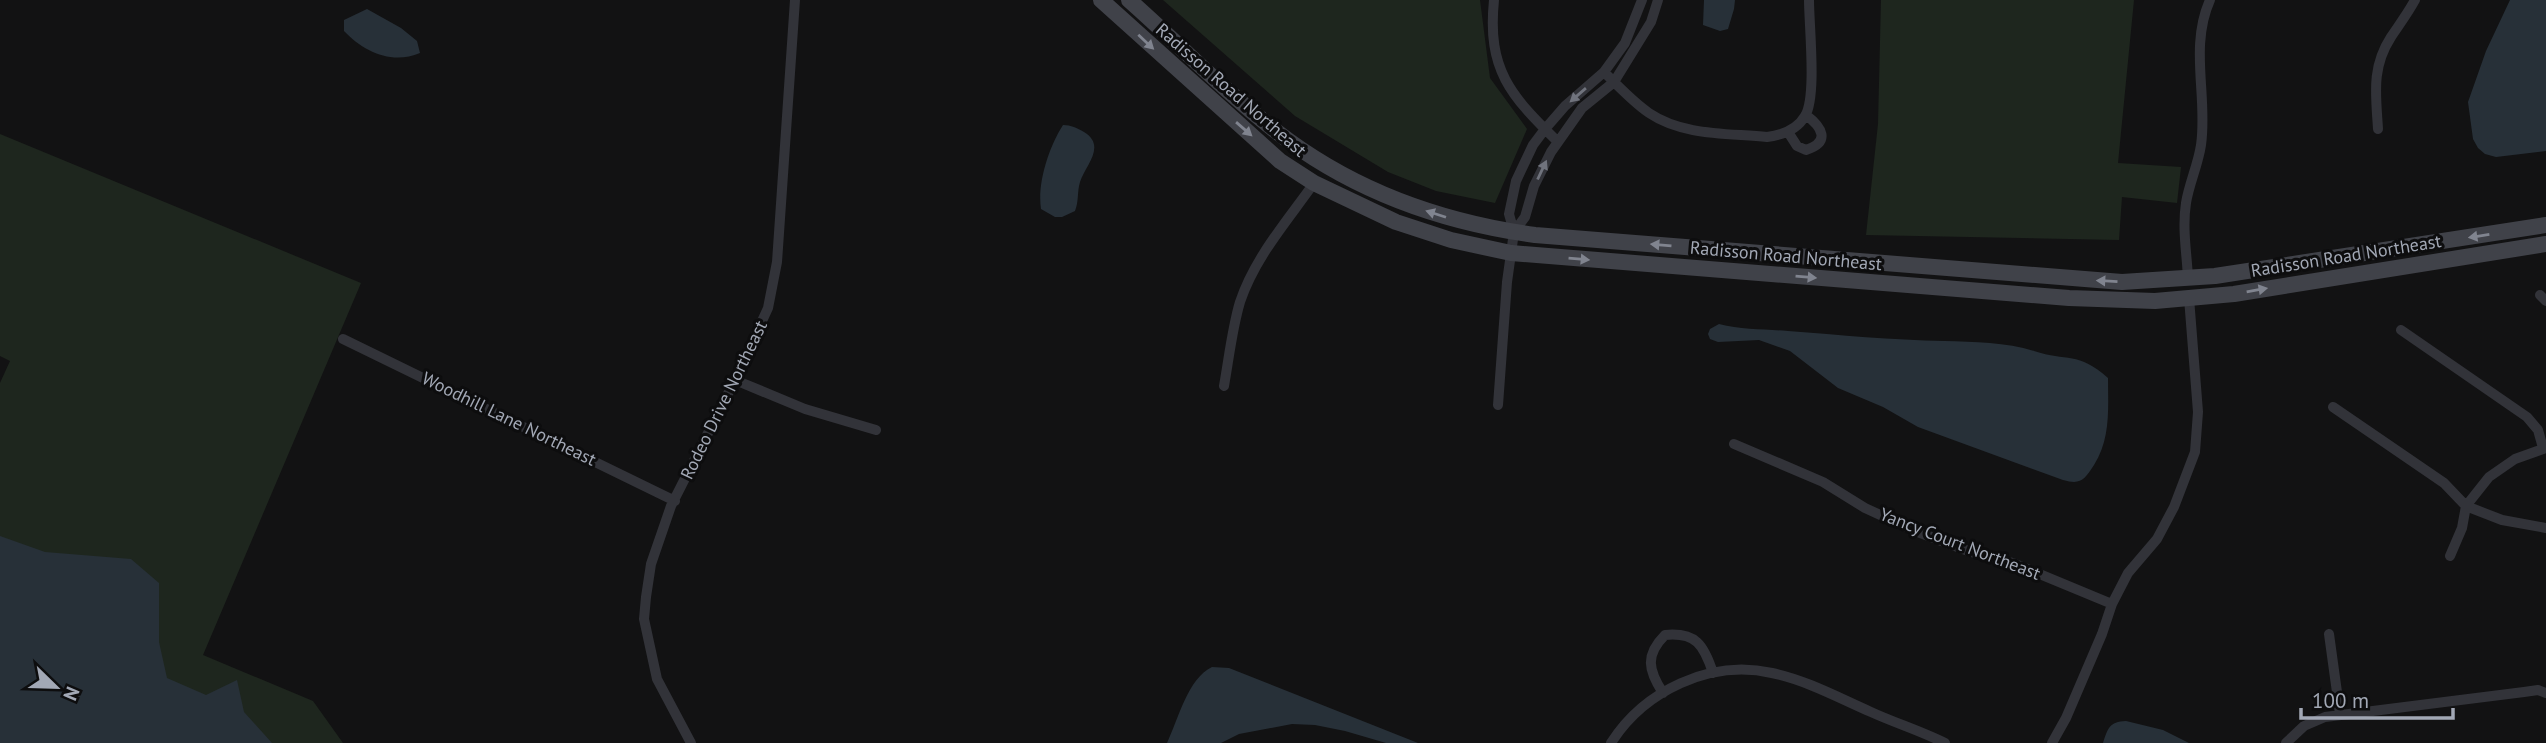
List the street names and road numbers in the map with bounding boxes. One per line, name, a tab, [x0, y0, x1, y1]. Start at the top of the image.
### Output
street label: Radisson Road Northeast	[1151, 18, 1312, 161]
street label: Radisson Road Northeast	[2249, 229, 2443, 282]
street label: Radisson Road Northeast	[1689, 236, 1883, 275]
street label: Rodeo Drive Northeast	[675, 317, 772, 483]
street label: Woodhill Lane Northeast	[418, 366, 600, 471]
street label: Yancy Court Northeast	[1876, 502, 2044, 585]

